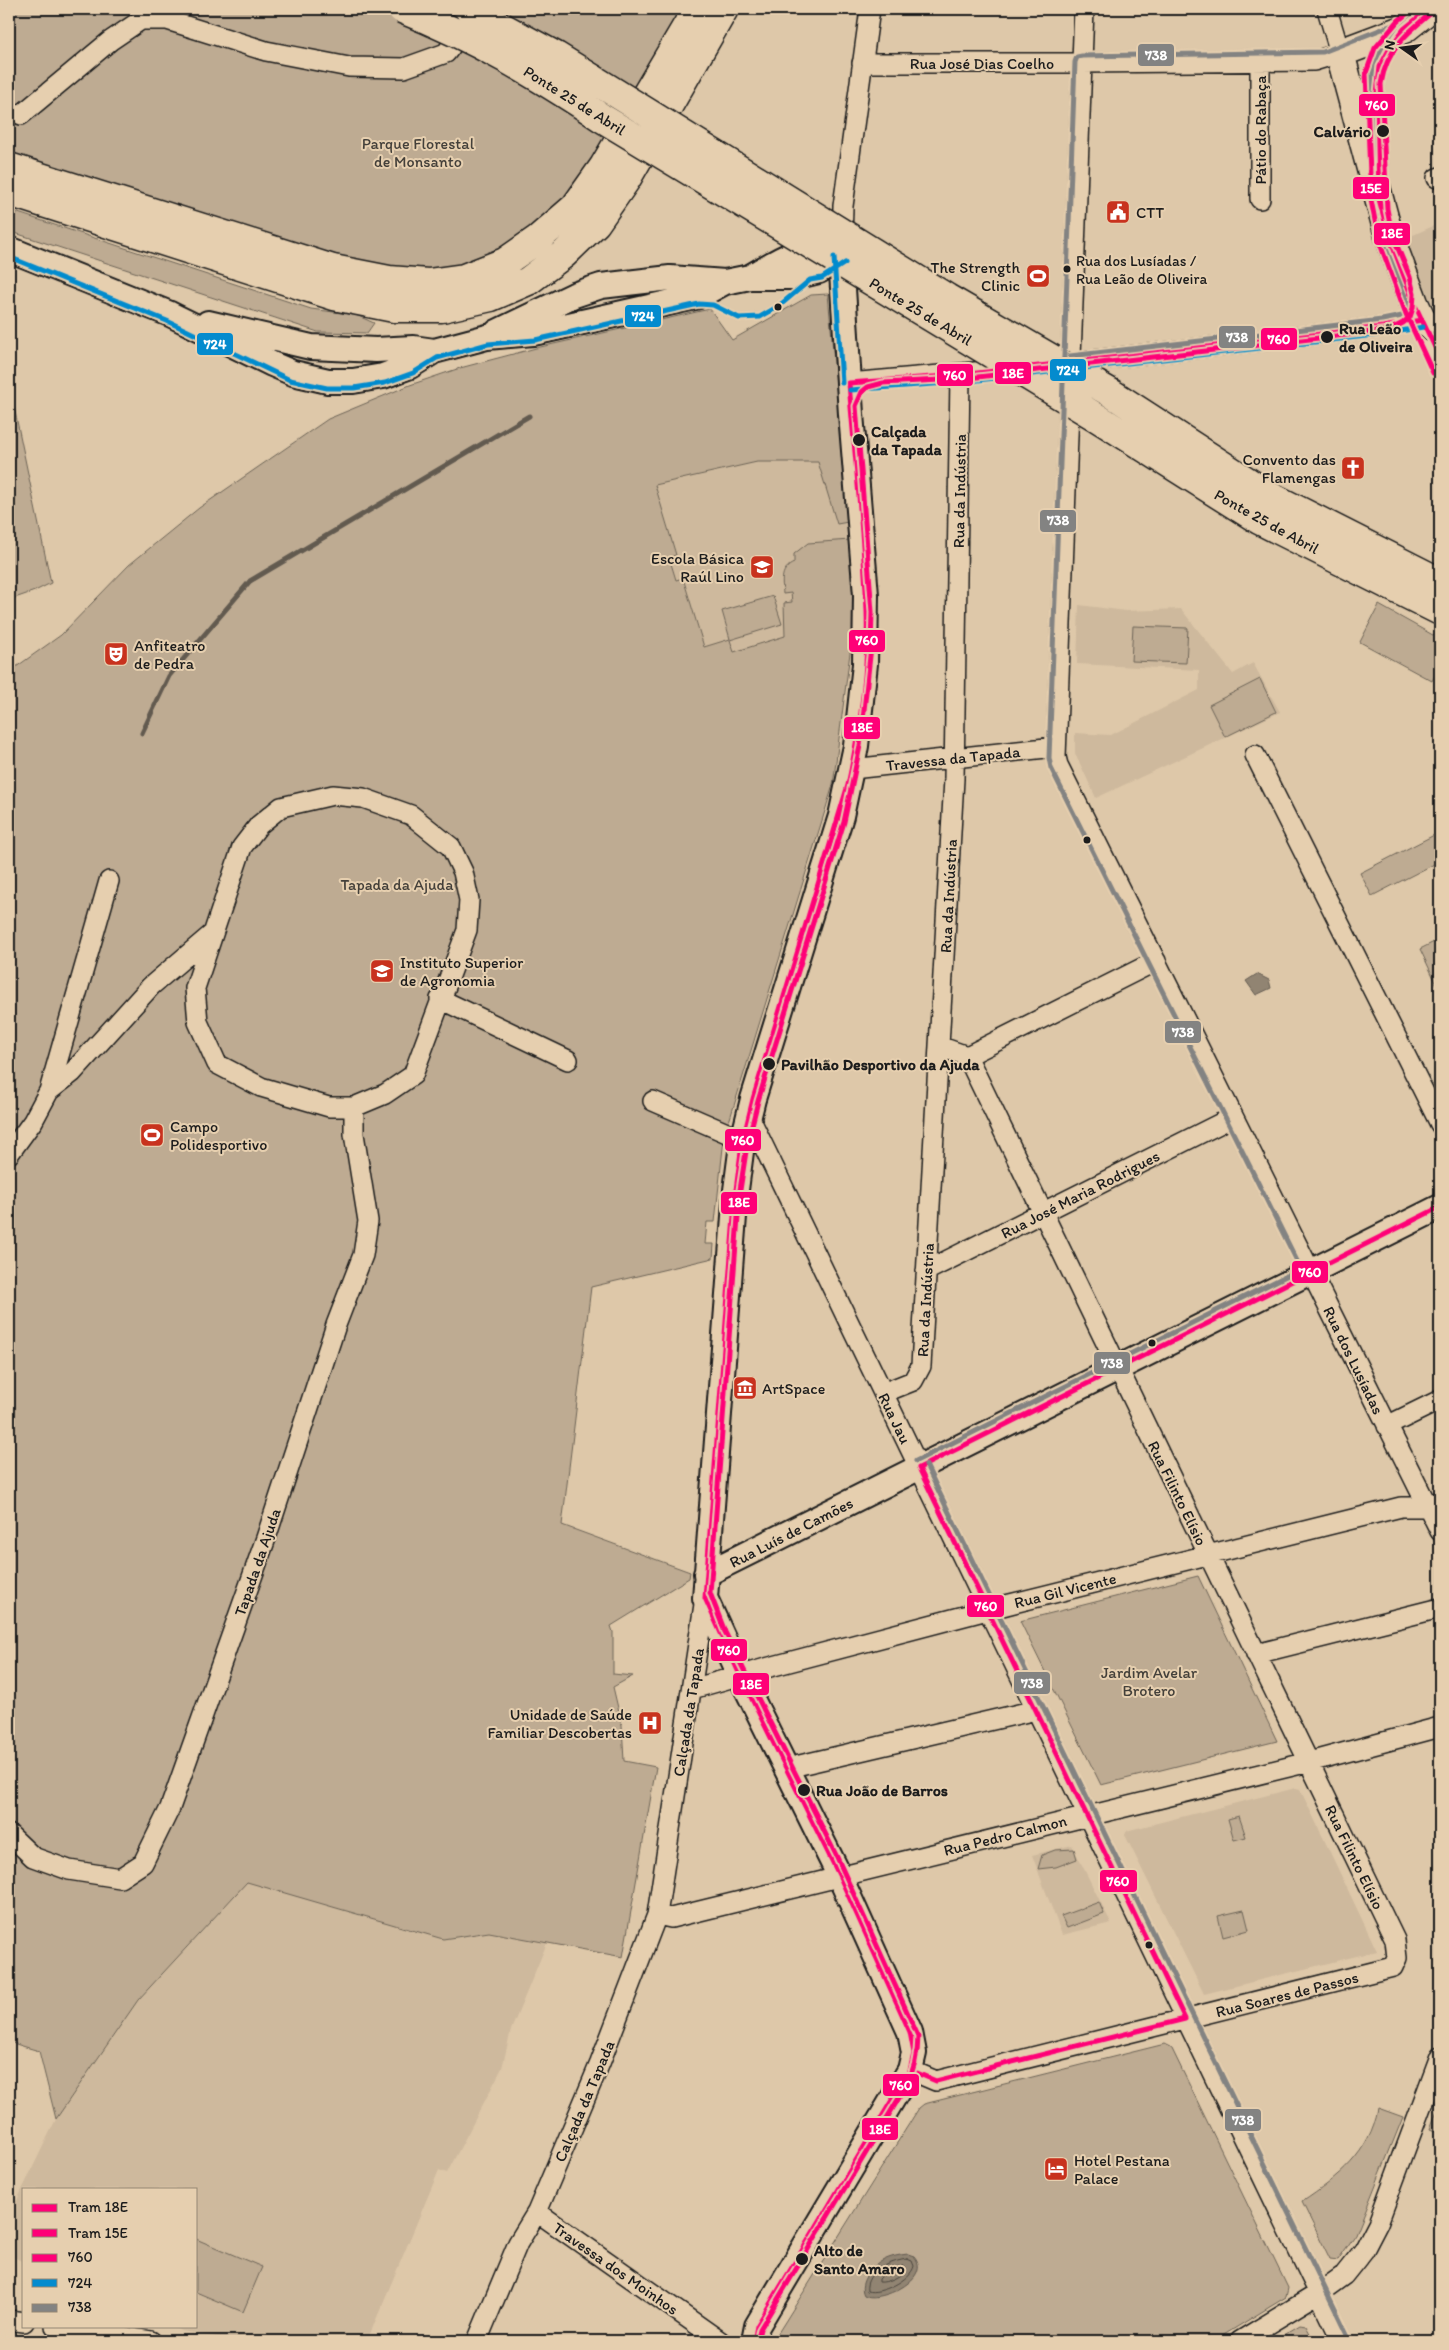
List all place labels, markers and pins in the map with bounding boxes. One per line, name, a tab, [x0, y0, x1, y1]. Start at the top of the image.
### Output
place label: Calvário	[1314, 122, 1371, 141]
marker: Calvário	[1375, 123, 1391, 139]
public building icon: CTT	[1105, 199, 1131, 225]
place label: CTT	[1136, 203, 1164, 222]
place label: Rua dos Lusíadas / Rua Leão de Oliveira	[1076, 252, 1207, 288]
place label: The Strength Clinic	[930, 258, 1020, 295]
sports icon: The Strength Clinic	[1025, 263, 1051, 289]
marker: Rua dos Lusíadas / Rua Leão de Oliveira	[1062, 264, 1072, 274]
unlabelled marker	[773, 302, 783, 312]
place label: Rua Leão de Oliveira	[1339, 319, 1413, 356]
marker: Rua Leão de Oliveira	[1319, 329, 1335, 345]
place label: Calçada da Tapada	[871, 422, 943, 460]
marker: Calçada da Tapada	[851, 432, 867, 448]
place label: Convento das Flamengas	[1243, 450, 1336, 487]
church icon: Convento das Flamengas	[1340, 455, 1366, 481]
place label: Escola Básica Raúl Lino	[651, 549, 745, 586]
school or university icon: Escola Básica Raúl Lino	[749, 554, 775, 580]
place label: Anfiteatro de Pedra	[134, 636, 205, 673]
theatre icon: Anfiteatro de Pedra	[103, 641, 129, 667]
unlabelled marker	[1082, 835, 1092, 845]
place label: Instituto Superior de Agronomia	[400, 953, 523, 990]
school or university icon: Instituto Superior de Agronomia	[369, 958, 395, 984]
place label: Pavilhão Desportivo da Ajuda	[781, 1055, 980, 1075]
marker: Pavilhão Desportivo da Ajuda	[761, 1056, 777, 1072]
place label: Campo Polidesportivo	[170, 1117, 267, 1154]
sports icon: Campo Polidesportivo	[139, 1122, 165, 1148]
unlabelled marker	[1147, 1338, 1157, 1348]
museum icon: ArtSpace	[732, 1375, 758, 1401]
place label: ArtSpace	[762, 1379, 825, 1398]
place label: Unidade de Saúde Familiar Descobertas	[487, 1705, 632, 1742]
hospital icon: Unidade de Saúde Familiar Descobertas	[637, 1710, 663, 1736]
place label: Rua João de Barros	[816, 1781, 948, 1800]
marker: Rua João de Barros	[796, 1782, 812, 1798]
unlabelled marker	[1144, 1940, 1154, 1950]
place label: Hotel Pestana Palace	[1074, 2151, 1170, 2188]
hotel icon: Hotel Pestana Palace	[1043, 2156, 1069, 2182]
place label: Alto de Santo Amaro	[813, 2241, 905, 2278]
marker: Alto de Santo Amaro	[794, 2251, 810, 2267]

